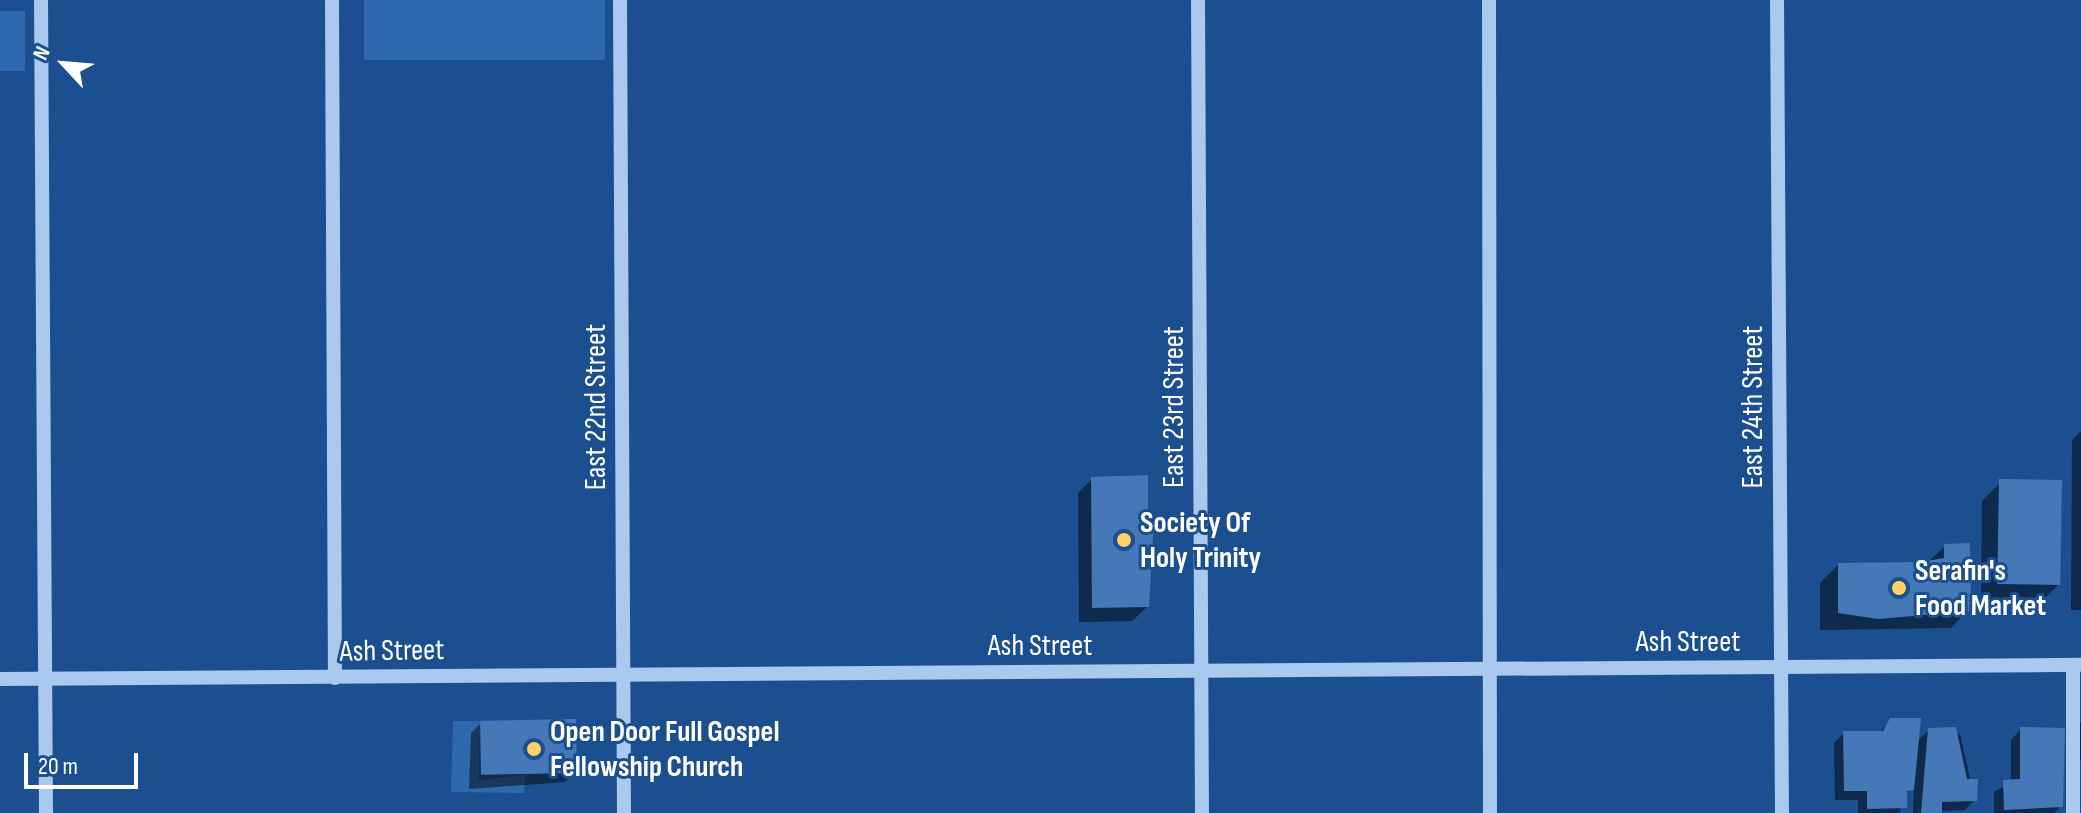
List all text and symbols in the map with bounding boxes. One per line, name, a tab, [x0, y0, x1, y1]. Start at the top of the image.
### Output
north arrow	[24, 24, 104, 104]
text: N	[27, 42, 57, 64]
street label: East 22nd Street	[578, 324, 614, 490]
street label: East 23rd Street	[1156, 326, 1192, 488]
street label: East 24th Street	[1735, 326, 1771, 488]
place label: Society Of Holy Trinity	[1140, 505, 1261, 576]
marker: Society Of Holy Trinity	[1115, 531, 1133, 549]
place label: Serafin's Food Market	[1915, 553, 2046, 624]
marker: Serafin's Food Market	[1890, 579, 1908, 597]
street label: Ash Street	[1636, 624, 1740, 660]
street label: Ash Street	[988, 628, 1092, 664]
street label: Ash Street	[339, 632, 445, 670]
place label: Open Door Full Gospel Fellowship Church	[550, 714, 779, 784]
scale bar	[28, 737, 142, 787]
marker: Open Door Full Gospel Fellowship Church	[525, 740, 543, 758]
text: 20 m	[38, 752, 78, 781]

